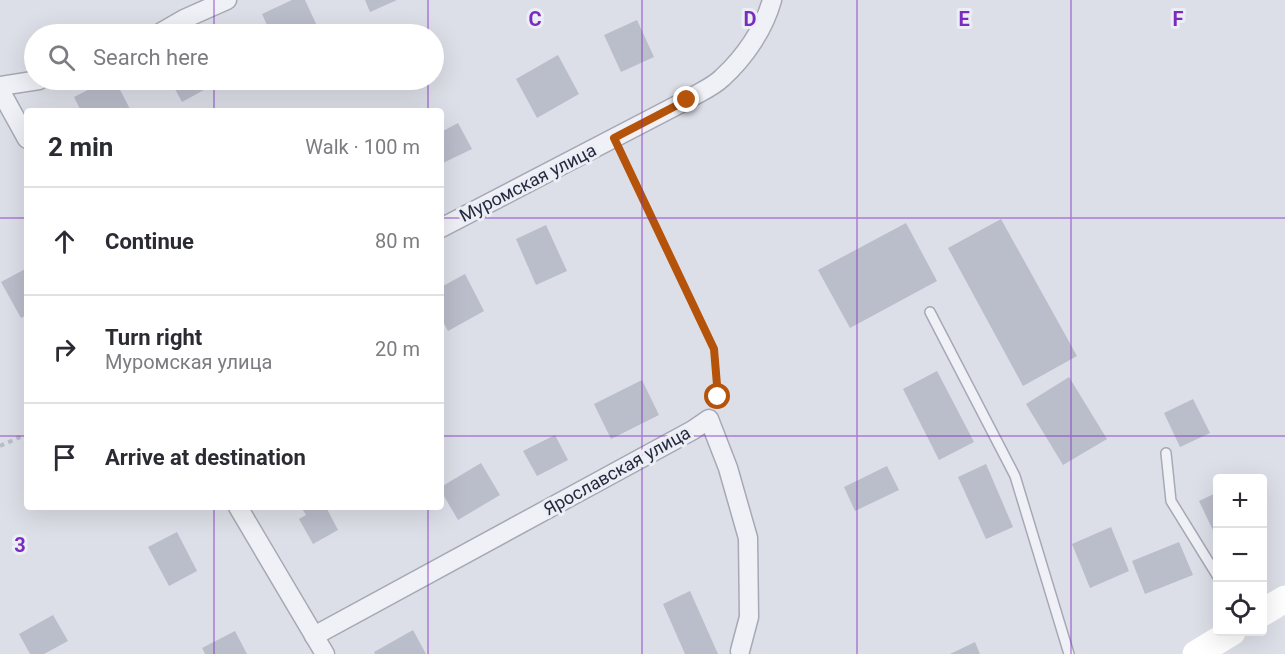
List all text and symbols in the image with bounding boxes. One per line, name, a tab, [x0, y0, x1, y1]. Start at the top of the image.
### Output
text: C	[528, 7, 542, 31]
text: D	[744, 7, 757, 31]
text: E	[958, 7, 970, 31]
text: F	[1173, 7, 1184, 31]
search box	[24, 24, 444, 90]
icon: search	[45, 41, 78, 74]
text: Search here	[93, 45, 209, 70]
route end	[673, 86, 699, 112]
text: 2 min	[48, 132, 113, 162]
text: Walk · 100 m	[305, 135, 420, 159]
street label: Муромская улица	[456, 139, 600, 226]
icon: ahead	[48, 225, 81, 258]
text: Continue	[105, 229, 194, 254]
text: 80 m	[375, 229, 420, 253]
text: Turn right	[105, 325, 202, 350]
icon: right	[48, 333, 81, 366]
text: 20 m	[375, 337, 420, 361]
text: Муромская улица	[105, 350, 272, 374]
route start	[704, 383, 730, 409]
street label: Ярославская улица	[540, 422, 694, 520]
icon: arrive	[48, 441, 81, 474]
text: Arrive at destination	[105, 445, 306, 470]
map controls	[1213, 474, 1267, 636]
button: +	[1213, 474, 1267, 528]
button: −	[1213, 528, 1267, 582]
text: 3	[14, 533, 26, 557]
button: locate	[1213, 582, 1267, 636]

